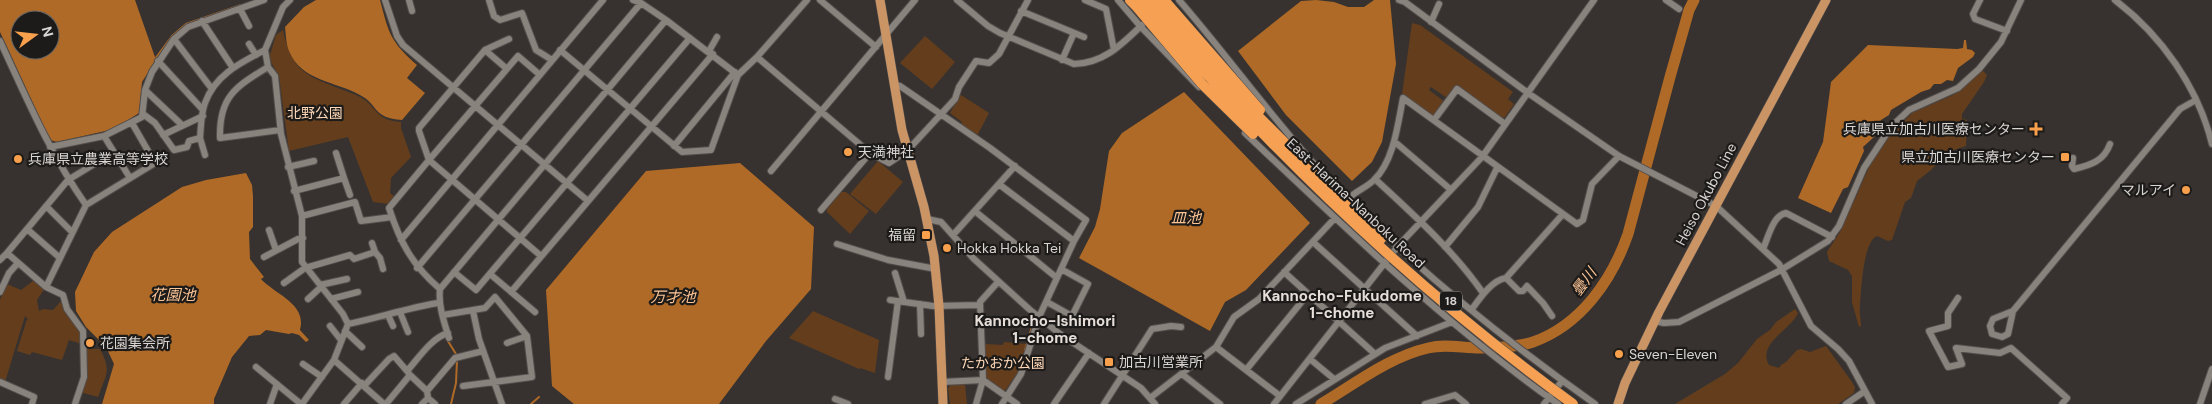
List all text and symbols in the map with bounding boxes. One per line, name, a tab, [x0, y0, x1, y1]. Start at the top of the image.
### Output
north arrow	[10, 10, 60, 60]
text: N	[38, 24, 58, 39]
park label: 北野公園	[287, 104, 343, 122]
place label: 兵庫県立加古川医療センター	[1843, 120, 2025, 138]
marker: 兵庫県立加古川医療センター	[2029, 122, 2043, 136]
street label: East-Harima-Nanboku Road	[1283, 134, 1429, 272]
street label: Heiso Okubo Line	[1671, 140, 1741, 248]
place label: 天満神社	[858, 143, 914, 161]
marker: 天満神社	[842, 146, 854, 158]
place label: 県立加古川医療センター	[1901, 148, 2055, 166]
place label: 兵庫県立農業高等学校	[28, 150, 168, 168]
marker: 県立加古川医療センター	[2059, 151, 2071, 163]
marker: 兵庫県立農業高等学校	[12, 153, 24, 165]
place label: マルアイ	[2121, 181, 2176, 199]
marker: マルアイ	[2180, 184, 2192, 196]
water label: 皿池	[1171, 208, 1203, 228]
place label: 福留	[888, 226, 916, 244]
marker: 福留	[920, 229, 932, 241]
place label: Hokka Hokka Tei	[957, 239, 1061, 257]
marker: Hokka Hokka Tei	[941, 242, 953, 254]
water label: 曇川	[1567, 262, 1602, 300]
water label: 花園池	[150, 285, 197, 305]
district label: Kannocho-Fukudome 1-chome	[1262, 286, 1422, 323]
water label: 万才池	[650, 287, 697, 307]
road number: 18	[1440, 292, 1462, 310]
district label: Kannocho-Ishimori 1-chome	[975, 311, 1115, 348]
place label: 花園集会所	[100, 334, 170, 352]
marker: 花園集会所	[84, 337, 96, 349]
place label: Seven-Eleven	[1629, 345, 1717, 363]
marker: Seven-Eleven	[1613, 348, 1625, 360]
place label: 加古川営業所	[1119, 353, 1203, 371]
park label: たかおか公園	[961, 354, 1045, 372]
marker: 加古川営業所	[1103, 356, 1115, 368]

